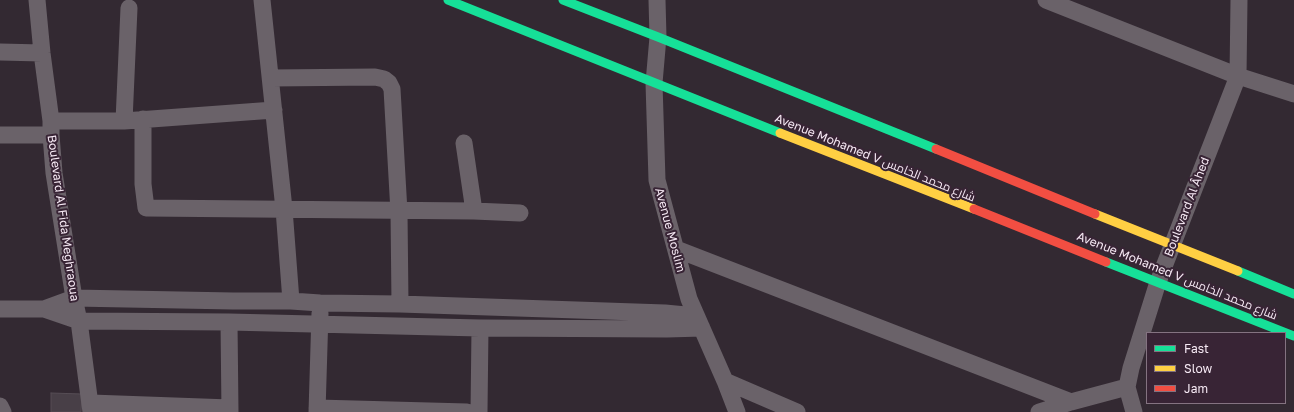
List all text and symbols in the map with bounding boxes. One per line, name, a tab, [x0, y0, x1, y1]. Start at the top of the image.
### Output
street label: Avenue Mohamed V شارع محمد الخامس	[773, 111, 977, 205]
street label: Boulevard Al Fida Meghraoua	[44, 134, 82, 302]
street label: Boulevard Al Âhed	[1161, 155, 1213, 259]
street label: Avenue Moslim	[652, 186, 688, 274]
street label: Avenue Mohamed V شارع محمد الخامس	[1075, 229, 1279, 323]
legend	[1146, 332, 1286, 404]
text: Fast	[1184, 341, 1209, 356]
text: Slow	[1184, 361, 1212, 376]
text: Jam	[1184, 381, 1208, 396]

